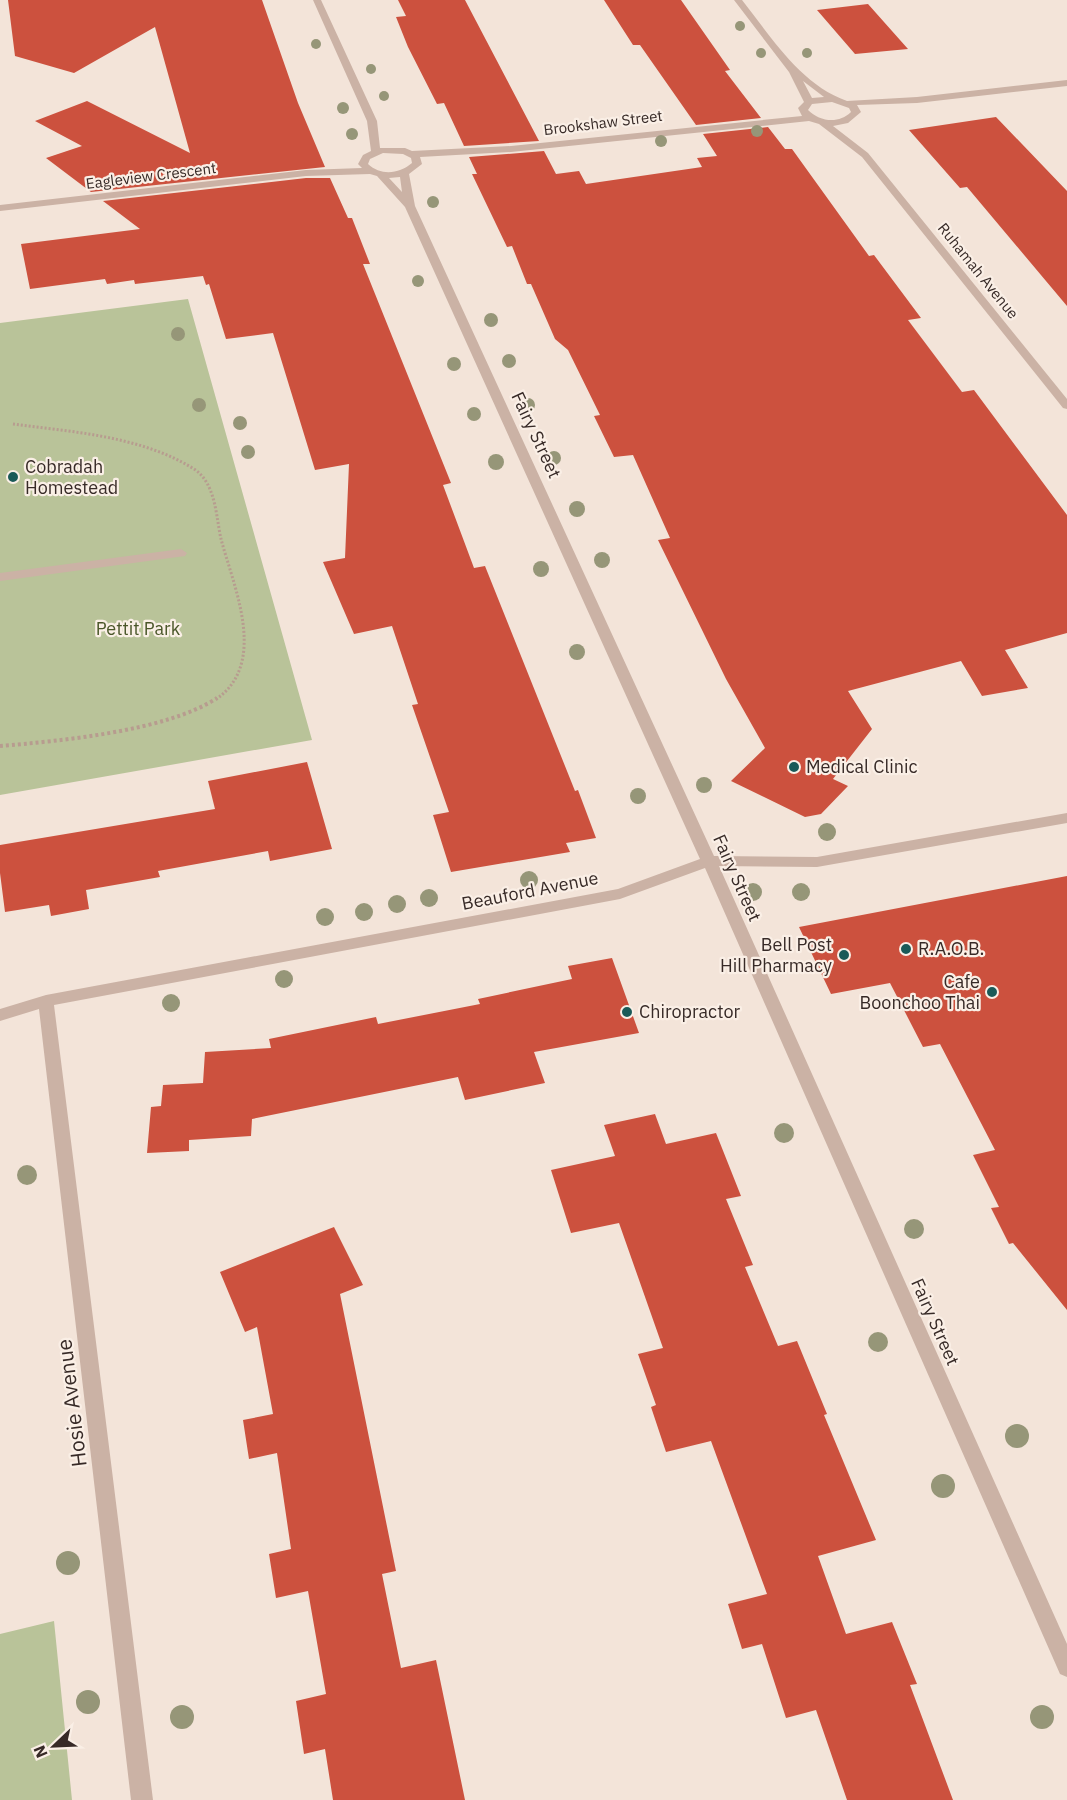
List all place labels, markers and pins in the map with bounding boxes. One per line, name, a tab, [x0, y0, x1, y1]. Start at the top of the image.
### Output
place label: Cobradah Homestead	[25, 455, 118, 499]
marker: Cobradah Homestead	[6, 470, 20, 484]
place label: Medical Clinic	[806, 755, 918, 778]
marker: Medical Clinic	[787, 760, 801, 774]
place label: Bell Post Hill Pharmacy	[720, 933, 832, 977]
place label: R.A.O.B.	[918, 937, 984, 960]
marker: R.A.O.B.	[899, 942, 913, 956]
marker: Bell Post Hill Pharmacy	[837, 948, 851, 962]
place label: Cafe Boonchoo Thai	[860, 970, 980, 1014]
marker: Cafe Boonchoo Thai	[985, 985, 999, 999]
place label: Chiropractor	[639, 1000, 740, 1023]
marker: Chiropractor	[620, 1005, 634, 1019]

